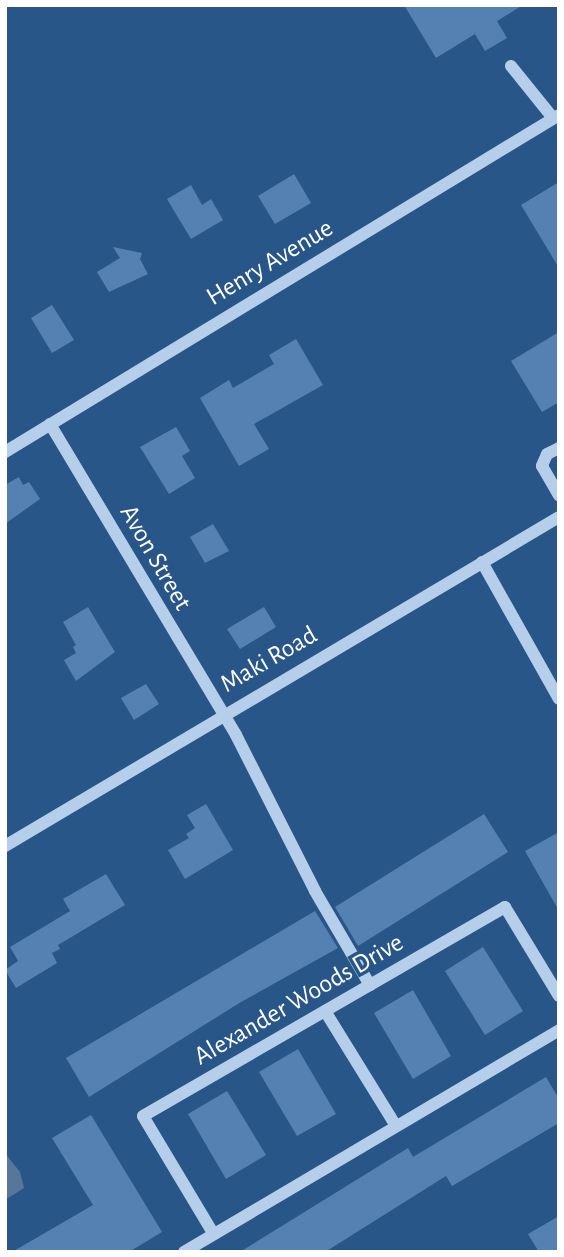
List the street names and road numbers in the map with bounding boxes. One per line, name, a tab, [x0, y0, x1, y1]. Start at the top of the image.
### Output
street label: Henry Avenue	[201, 213, 339, 313]
street label: Avon Street	[112, 500, 198, 616]
street label: Maki Road	[215, 620, 323, 700]
street label: Alexander Woods Drive	[189, 927, 409, 1073]

